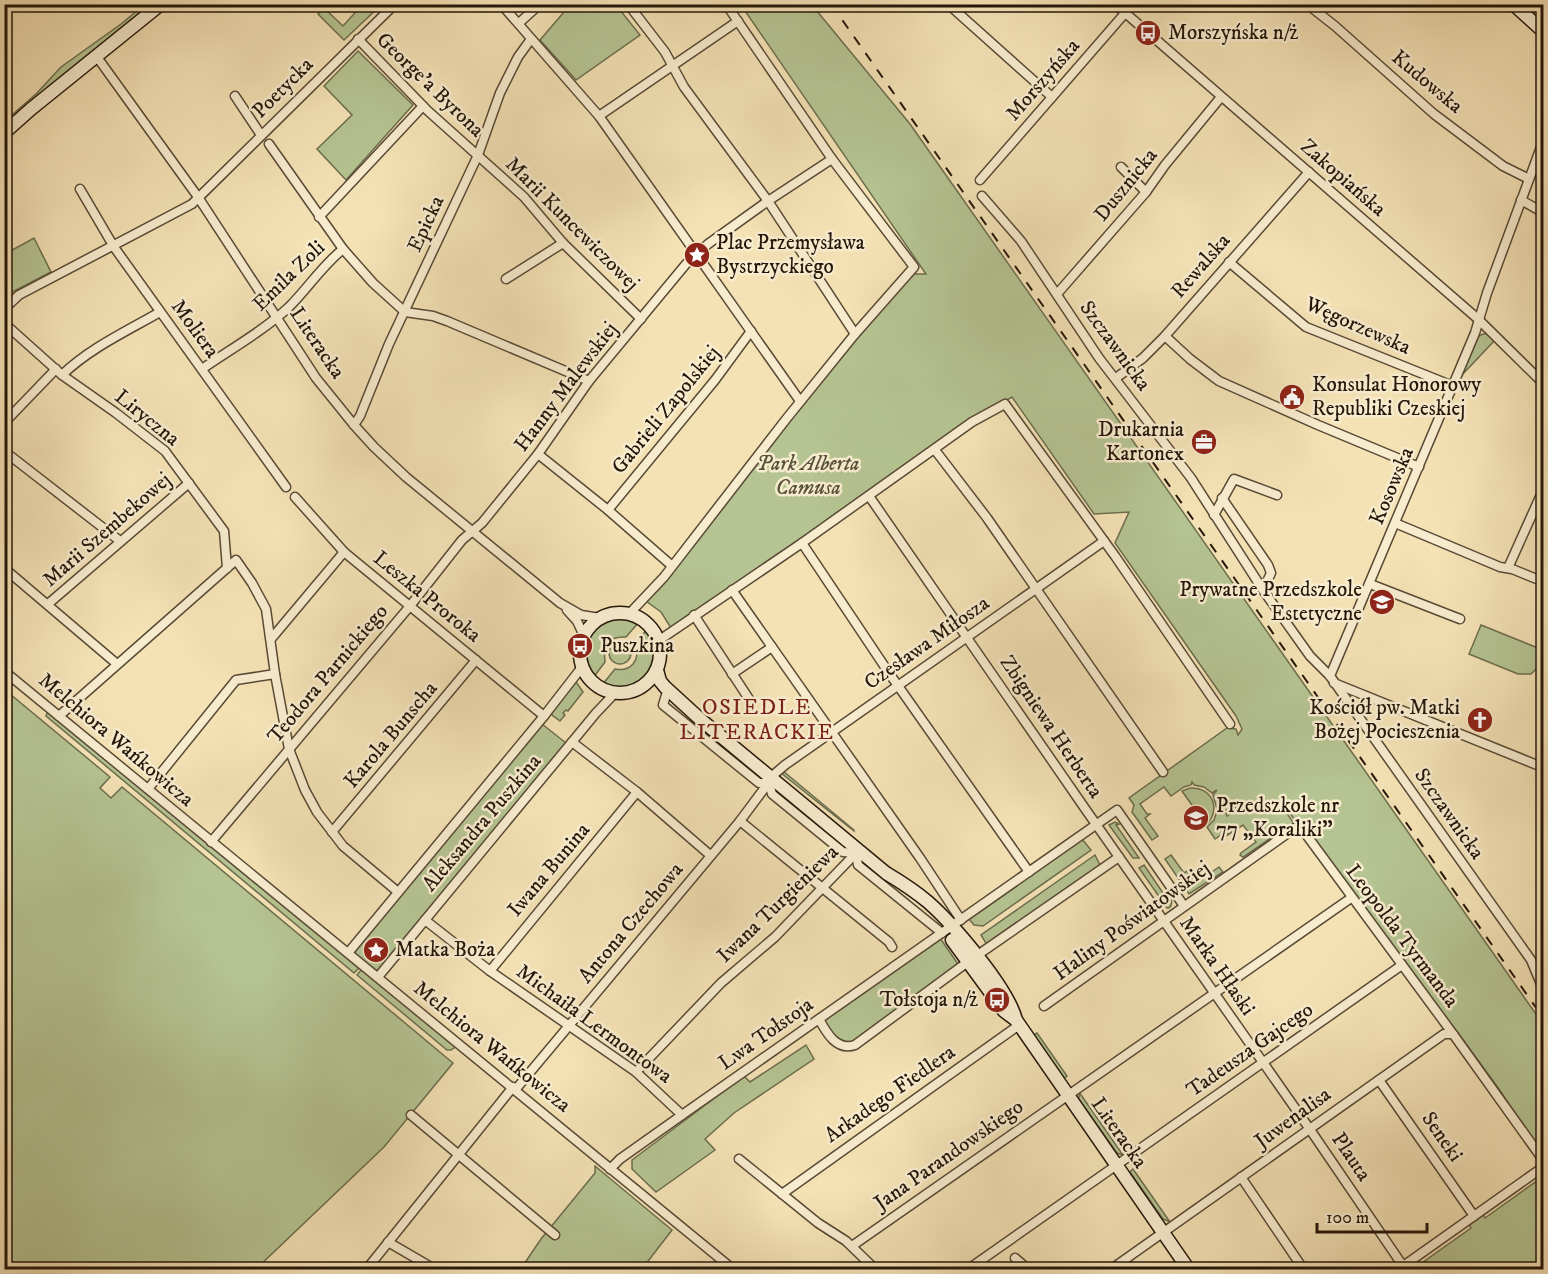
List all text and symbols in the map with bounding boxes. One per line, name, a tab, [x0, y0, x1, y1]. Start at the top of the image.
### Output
bus stop icon: Morszyńska n/ż	[1133, 18, 1163, 48]
place label: Morszyńska n/ż	[1168, 20, 1298, 46]
street label: George'a Byrona	[371, 27, 489, 143]
street label: Morszyńska	[1000, 34, 1086, 126]
street label: Kudowska	[1386, 45, 1468, 119]
street label: Poetycka	[247, 52, 319, 124]
street label: Zakopiańska	[1295, 134, 1391, 222]
street label: Dusznicka	[1089, 143, 1163, 227]
street label: Marii Kuncewiczowej	[500, 152, 644, 296]
street label: Epicka	[402, 192, 450, 256]
street label: Rewalska	[1166, 228, 1236, 304]
place label: Plac Przemysława Bystrzyckiego	[716, 230, 865, 280]
street label: Emila Zoli	[247, 235, 331, 317]
place icon: Plac Przemysława Bystrzyckiego	[682, 240, 712, 270]
street label: Węgorzewska	[1300, 291, 1415, 361]
street label: Moliera	[165, 295, 225, 363]
street label: Szczawnicka	[1074, 296, 1156, 396]
street label: Literacka	[284, 302, 350, 384]
street label: Hanny Malewskiej	[509, 317, 623, 457]
street label: Gabrieli Zapolskiej	[606, 341, 726, 479]
place label: Konsulat Honorowy Republiki Czeskiej	[1312, 372, 1482, 422]
public building icon: Konsulat Honorowy Republiki Czeskiej	[1277, 382, 1307, 412]
street label: Liryczna	[109, 384, 185, 452]
place label: Drukarnia Kartonex	[1098, 417, 1184, 467]
office icon: Drukarnia Kartonex	[1189, 427, 1219, 457]
street label: Kosowska	[1364, 443, 1420, 529]
park label: Park Alberta Camusa	[757, 451, 859, 501]
street label: Marii Szembekowej	[37, 467, 177, 593]
street label: Leszka Proroka	[368, 546, 486, 648]
place label: Prywatne Przedszkole Estetyczne	[1179, 577, 1362, 627]
school or university icon: Prywatne Przedszkole Estetyczne	[1367, 587, 1397, 617]
street label: Czesława Miłosza	[859, 590, 995, 696]
street label: Teodora Parnickiego	[262, 599, 394, 749]
bus stop icon: Puszkina	[565, 631, 595, 661]
place label: Puszkina	[600, 633, 674, 659]
street label: Zbigniewa Herberta	[994, 651, 1108, 803]
street label: Melchiora Wańkowicza	[33, 667, 199, 813]
street label: Karola Bunscha	[339, 676, 443, 794]
district label: OSIEDLE LITERACKIE	[679, 694, 835, 746]
place label: Kościół pw. Matki Bożej Pocieszenia	[1309, 695, 1460, 745]
church icon: Kościół pw. Matki Bożej Pocieszenia	[1465, 705, 1495, 735]
street label: Aleksandra Puszkina	[417, 749, 547, 897]
street label: Szczawnicka	[1408, 763, 1490, 865]
place label: Przedszkole nr 77 „Koraliki”	[1216, 793, 1339, 843]
school or university icon: Przedszkole nr 77 „Koraliki”	[1181, 803, 1211, 833]
street label: Iwana Bunina	[502, 818, 596, 922]
street label: Iwana Turgieniewa	[712, 839, 844, 969]
street label: Haliny Poświatowskiej	[1049, 855, 1215, 987]
street label: Antona Czechowa	[573, 857, 689, 989]
street label: Leopolda Tyrmanda	[1340, 859, 1464, 1013]
street label: Marka Hłaski	[1173, 911, 1261, 1021]
place icon: Matka Boża	[361, 935, 391, 965]
place label: Matka Boża	[395, 937, 495, 963]
street label: Michaiła Lermontowa	[511, 959, 677, 1089]
street label: Melchiora Wańkowicza	[408, 976, 576, 1118]
bus stop icon: Tołstoja n/ż	[982, 985, 1012, 1015]
place label: Tołstoja n/ż	[880, 987, 978, 1013]
street label: Lwa Tołstoja	[714, 992, 818, 1076]
street label: Tadeusza Gajcego	[1182, 997, 1318, 1103]
street label: Arkadego Fiedlera	[820, 1039, 960, 1149]
street label: Juwenalisa	[1248, 1082, 1336, 1155]
street label: Literacka	[1085, 1092, 1153, 1174]
street label: Jana Parandowskiego	[868, 1094, 1029, 1217]
street label: Seneki	[1416, 1107, 1468, 1167]
street label: Plauta	[1325, 1128, 1377, 1186]
scale bar	[1317, 1196, 1426, 1234]
text: 100 m	[1326, 1207, 1369, 1229]

